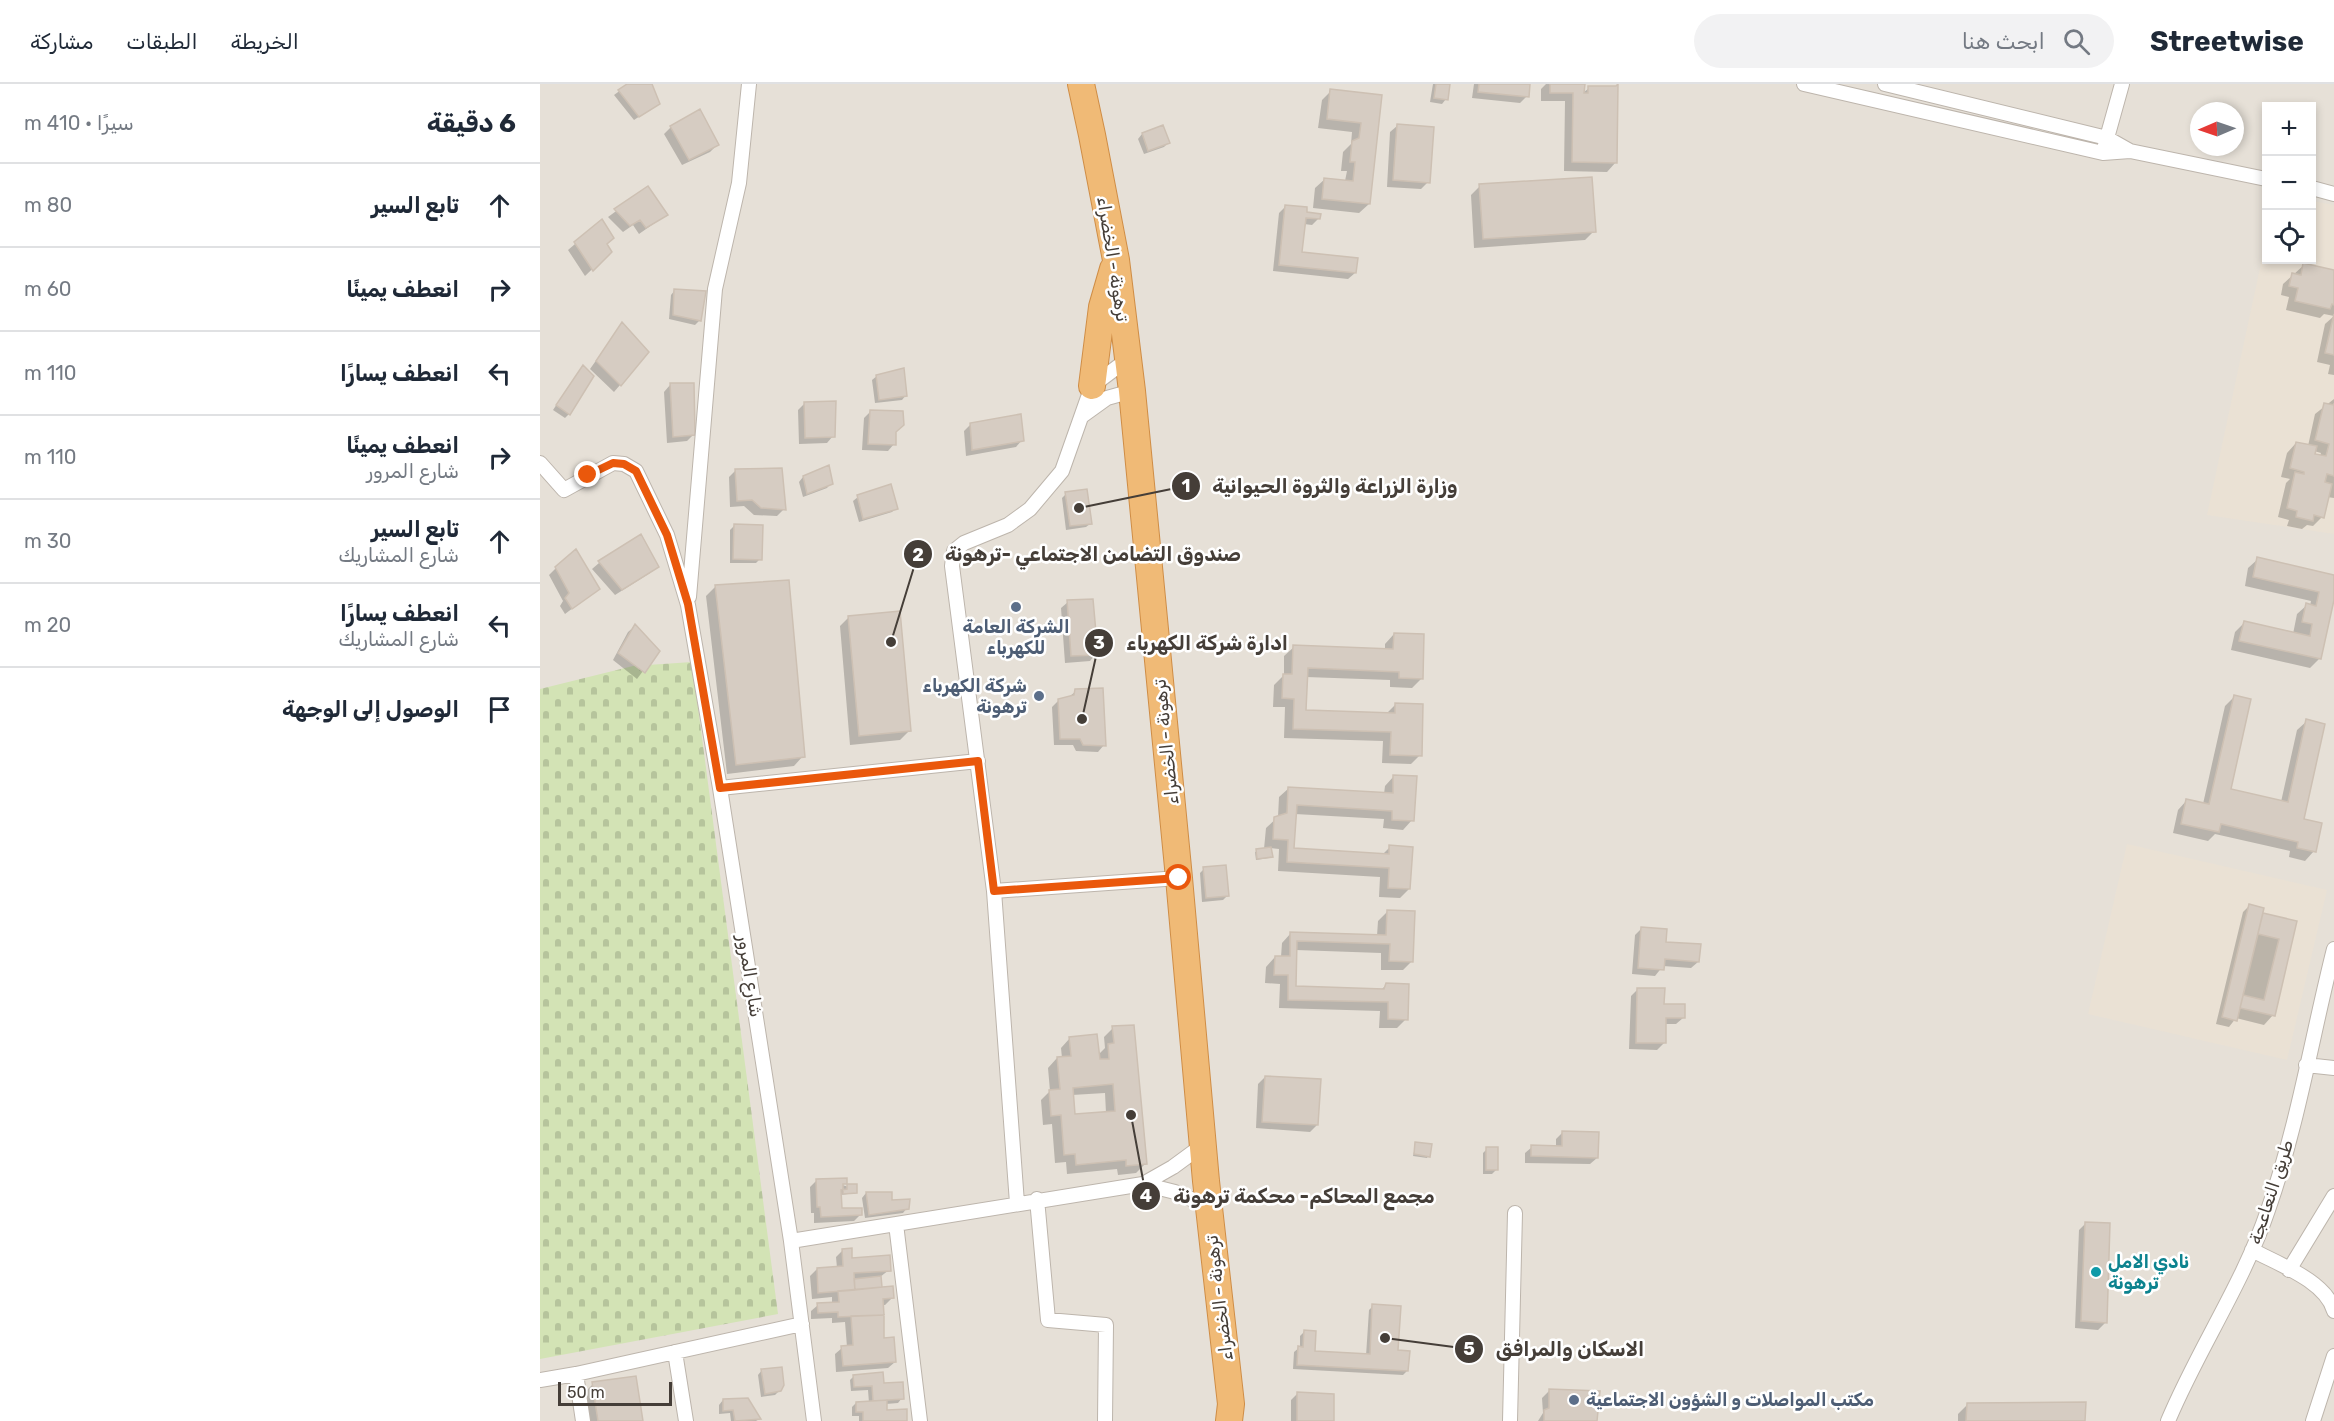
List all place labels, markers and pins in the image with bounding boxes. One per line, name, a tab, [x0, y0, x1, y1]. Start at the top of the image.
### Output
callout: وزارة الزراعة والثروة الحيوانية	[1171, 467, 1470, 505]
callout: صندوق التضامن الاجتماعي -ترهونة	[903, 535, 1253, 573]
marker: الشركة العامة للكهرباء	[1009, 600, 1023, 614]
place label: الشركة العامة للكهرباء	[962, 616, 1070, 659]
callout: ادارة شركة الكهرباء	[1084, 624, 1300, 662]
place label: شركة الكهرباء ترهونة	[922, 675, 1027, 718]
marker: شركة الكهرباء ترهونة	[1032, 689, 1046, 703]
callout: مجمع المحاكم- محكمة ترهونة	[1131, 1177, 1446, 1215]
place label: نادي الامل ترهونة	[2108, 1251, 2189, 1294]
marker: نادي الامل ترهونة	[2089, 1265, 2103, 1279]
callout: الاسكان والمرافق	[1454, 1330, 1657, 1368]
place label: مكتب المواصلات و الشؤون الاجتماعية	[1586, 1389, 1874, 1411]
marker: مكتب المواصلات و الشؤون الاجتماعية	[1567, 1393, 1581, 1407]

